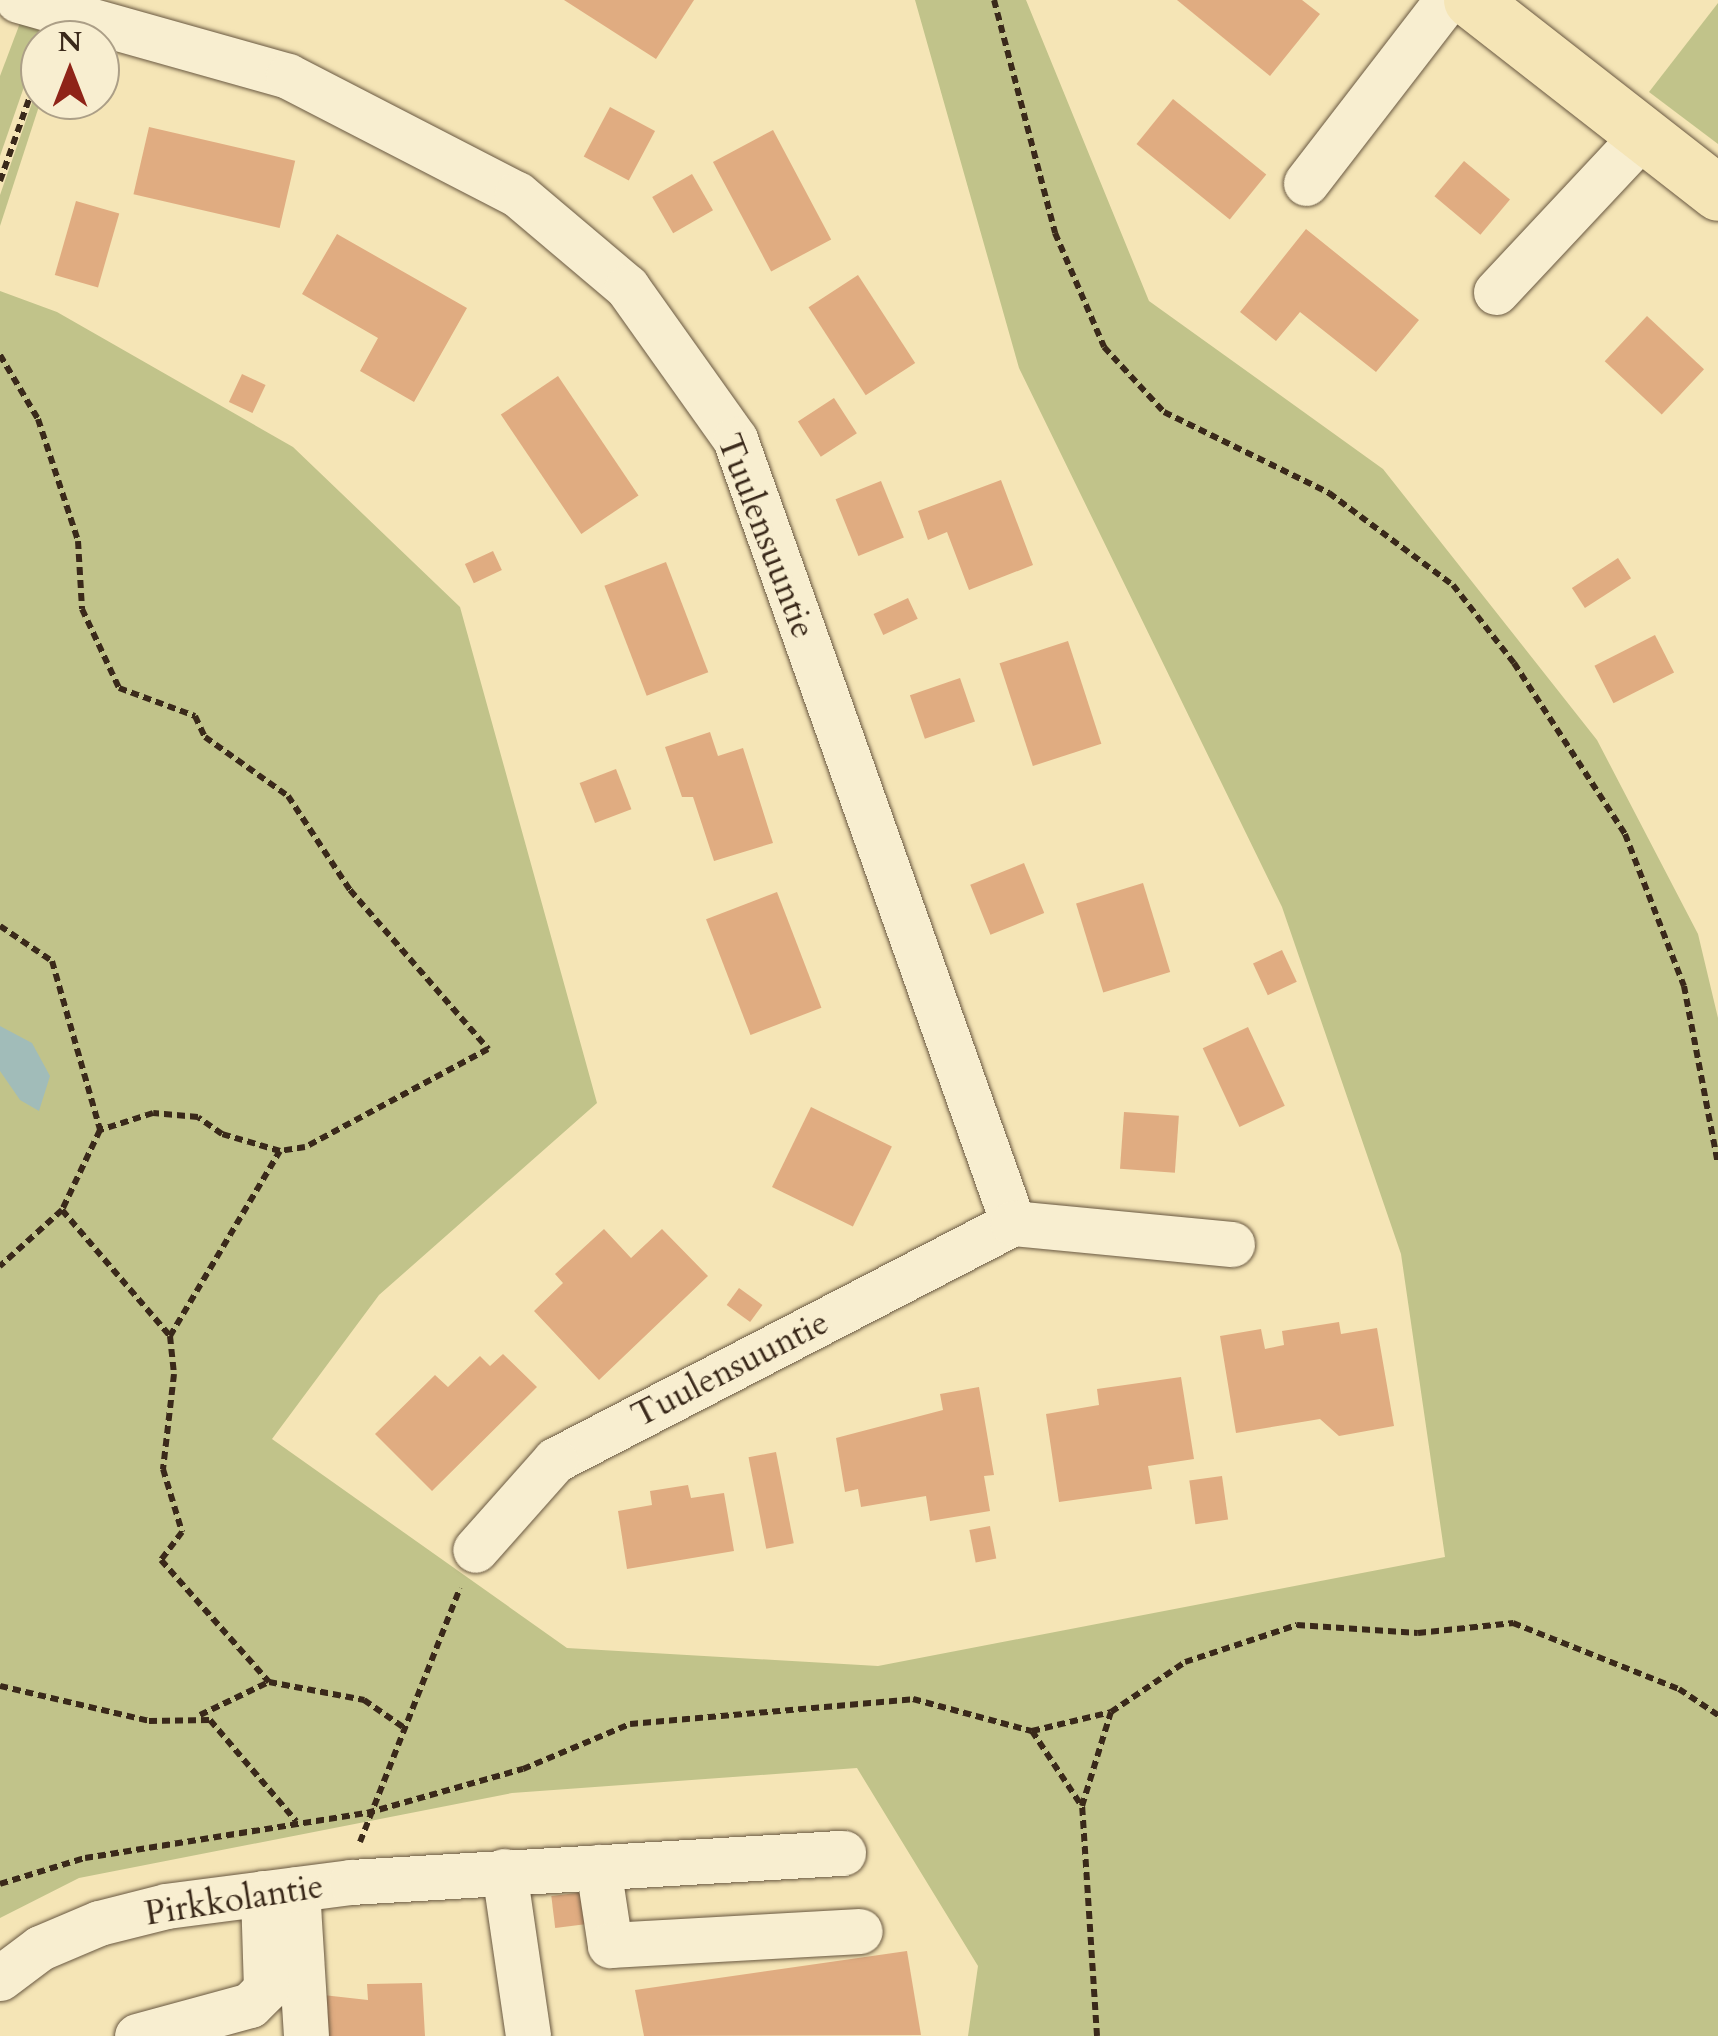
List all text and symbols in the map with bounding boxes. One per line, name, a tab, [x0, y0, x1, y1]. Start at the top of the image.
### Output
north arrow	[20, 20, 120, 120]
text: N	[58, 23, 82, 61]
street label: Tuulensuuntie	[708, 428, 824, 644]
street label: Tuulensuuntie	[624, 1301, 836, 1437]
street label: Pirkkolantie	[142, 1865, 326, 1935]

